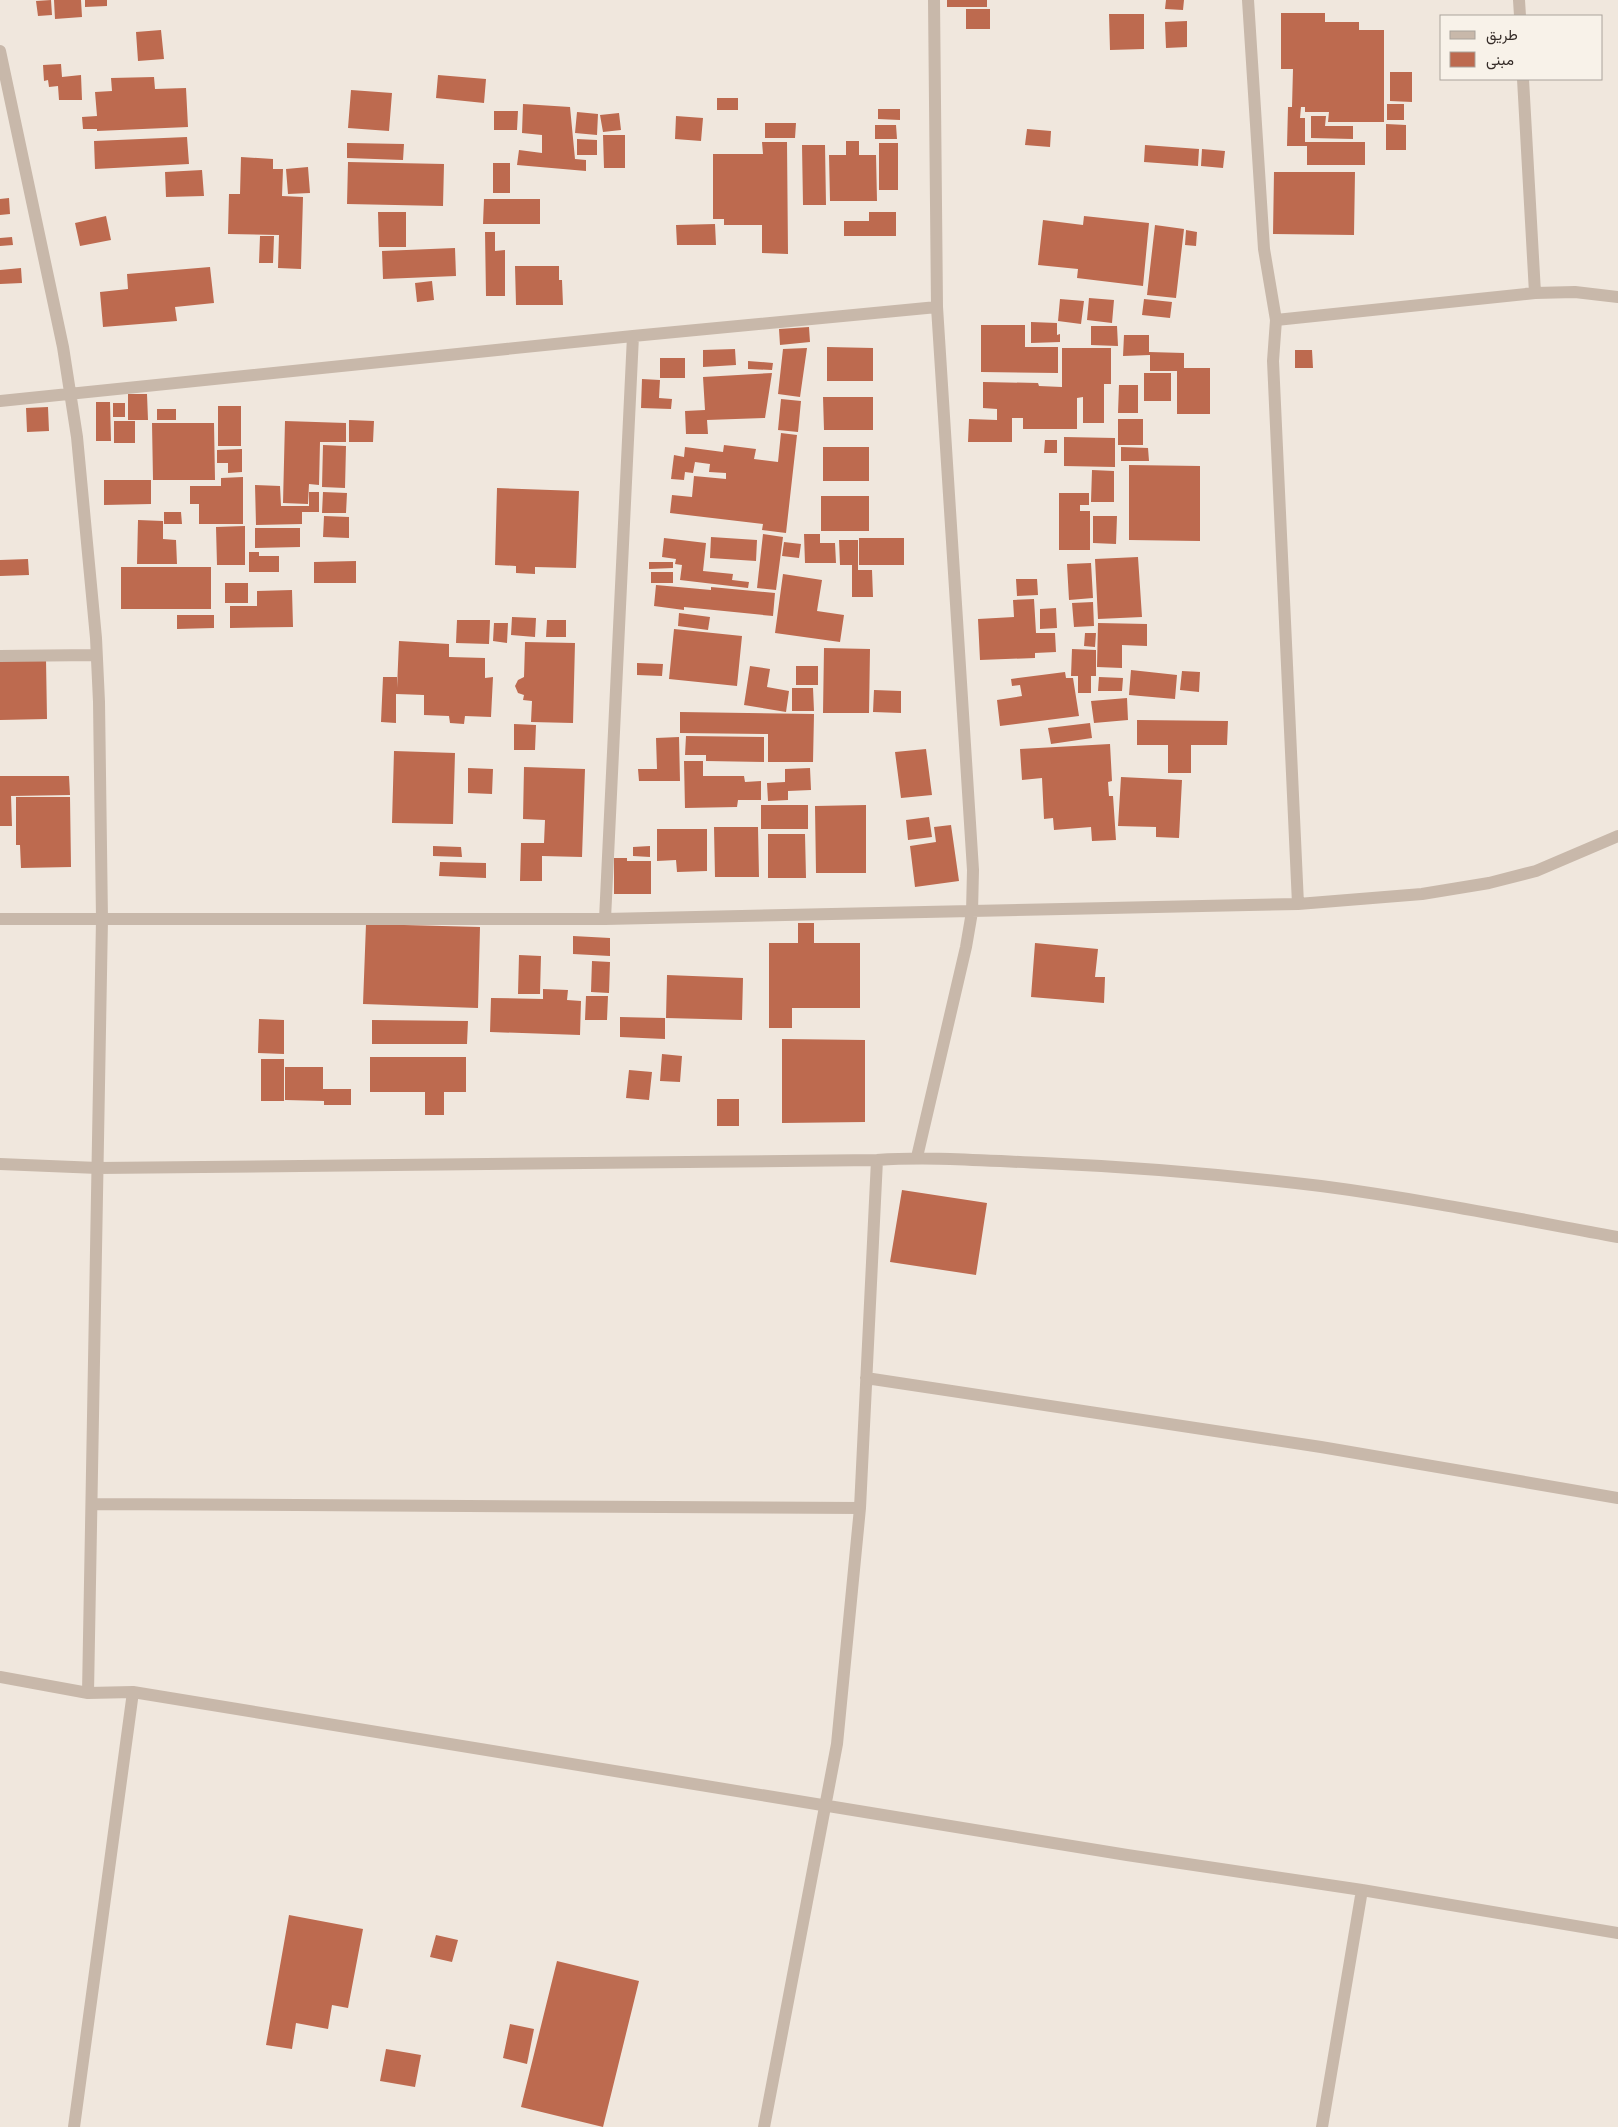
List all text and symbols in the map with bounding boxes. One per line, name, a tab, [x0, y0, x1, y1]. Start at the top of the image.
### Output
legend	[1440, 15, 1603, 80]
text: طريق	[1486, 26, 1518, 45]
text: مبنى	[1486, 51, 1514, 70]

